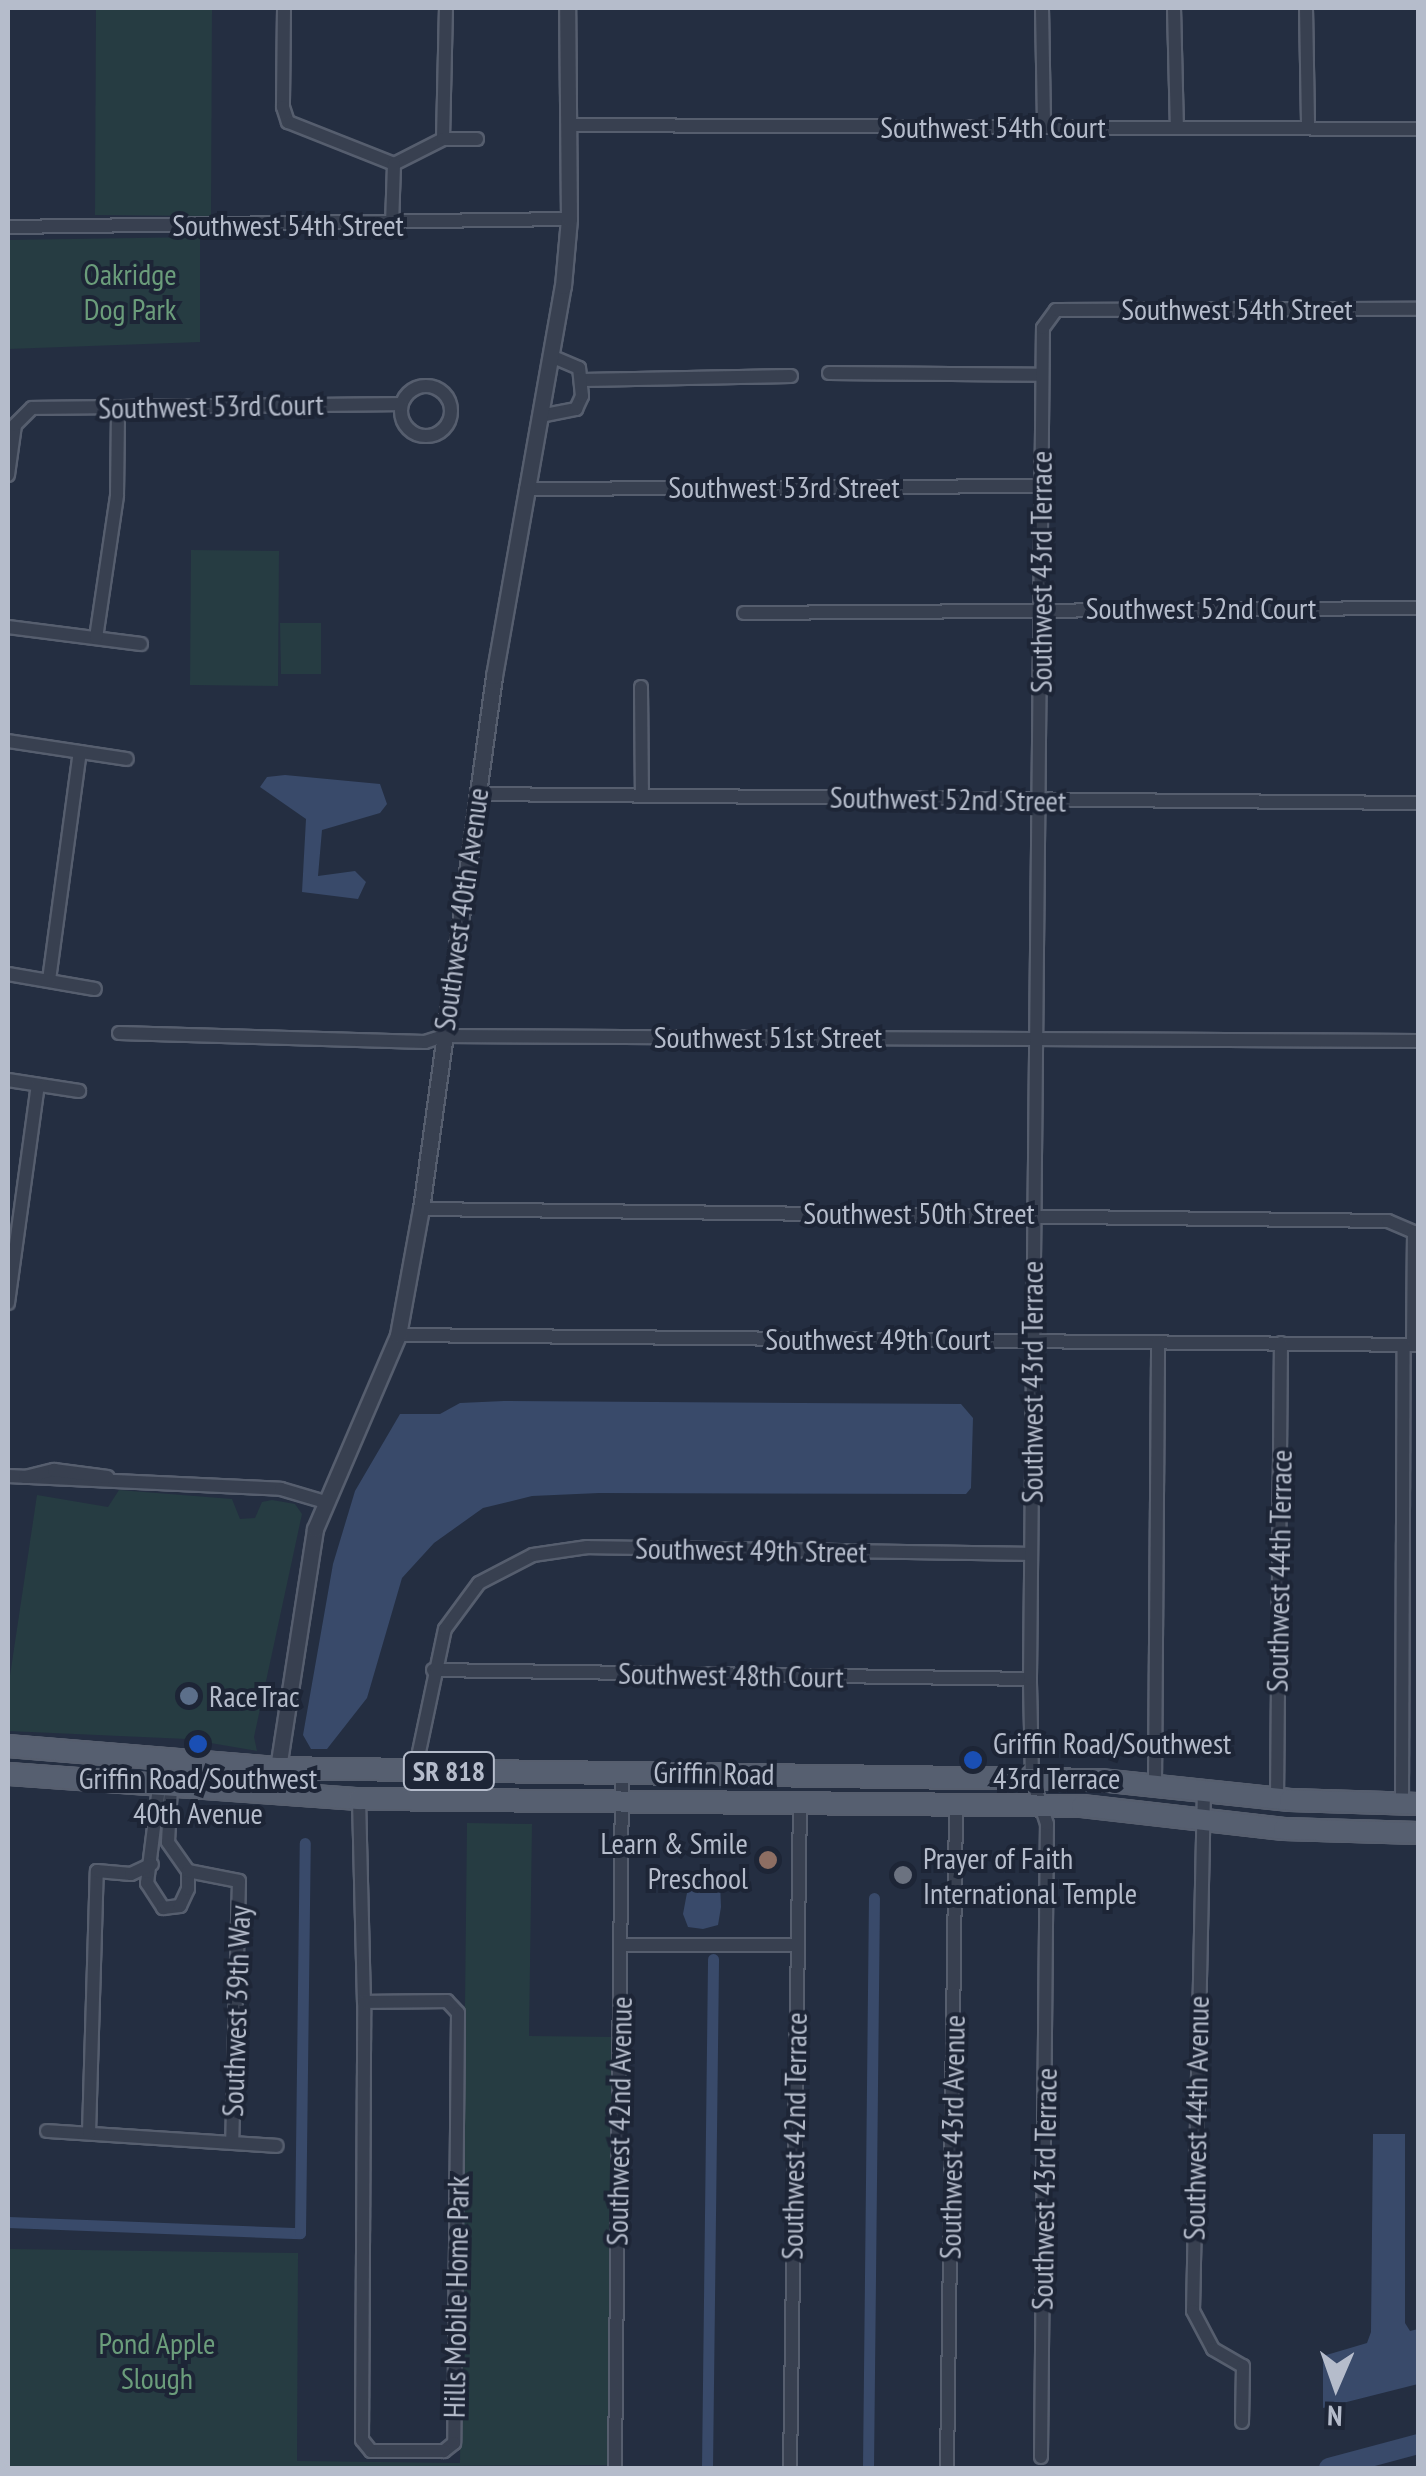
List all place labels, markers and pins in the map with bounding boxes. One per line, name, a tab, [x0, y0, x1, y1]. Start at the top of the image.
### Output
place label: RaceTrac	[209, 1678, 300, 1714]
marker: RaceTrac	[178, 1685, 200, 1707]
place label: Griffin Road/Southwest 43rd Terrace	[993, 1725, 1231, 1796]
marker: Griffin Road/Southwest 40th Avenue	[187, 1733, 209, 1755]
marker: Griffin Road/Southwest 43rd Terrace	[962, 1749, 984, 1771]
place label: Griffin Road/Southwest 40th Avenue	[79, 1760, 317, 1830]
place label: Learn & Smile Preschool	[600, 1825, 748, 1896]
place label: Prayer of Faith International Temple	[923, 1840, 1138, 1910]
marker: Learn & Smile Preschool	[757, 1849, 779, 1871]
marker: Prayer of Faith International Temple	[892, 1864, 914, 1886]

